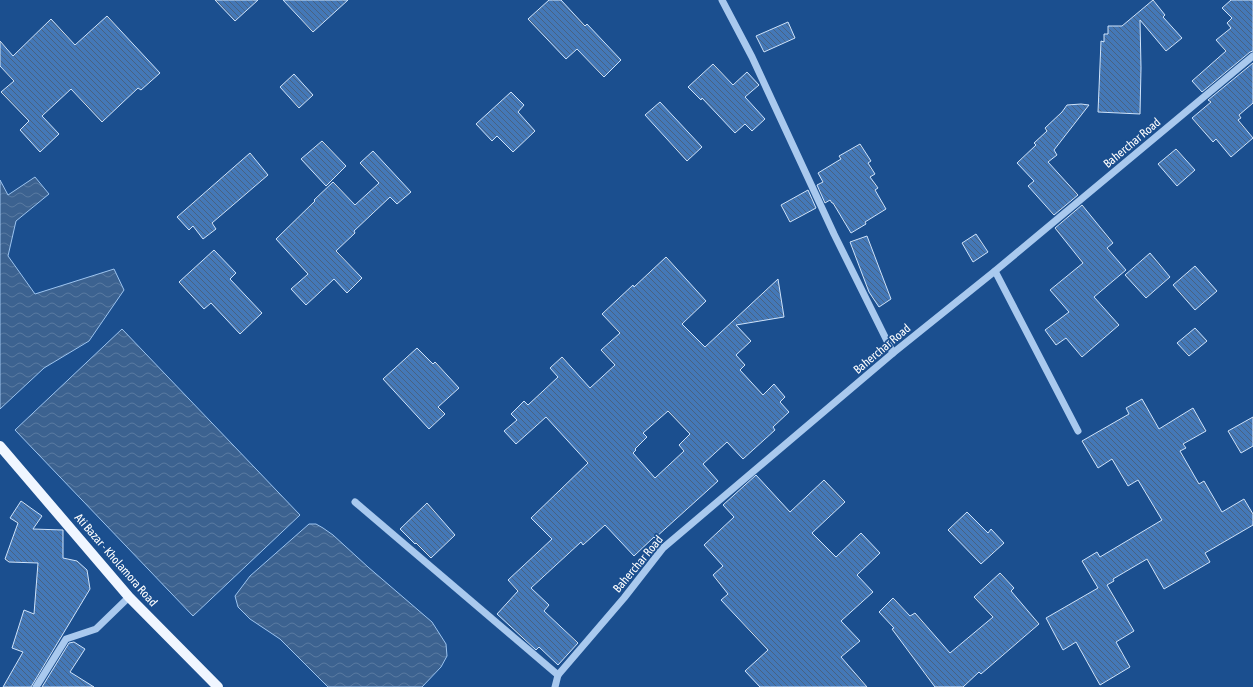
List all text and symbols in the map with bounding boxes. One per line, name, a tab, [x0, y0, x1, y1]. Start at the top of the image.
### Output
street label: Baherchar Road	[1101, 115, 1163, 171]
street label: Baherchar Road	[851, 321, 913, 377]
street label: Ati Bazar - Kholamora Road	[72, 511, 160, 609]
street label: Baherchar Road	[610, 533, 666, 595]

